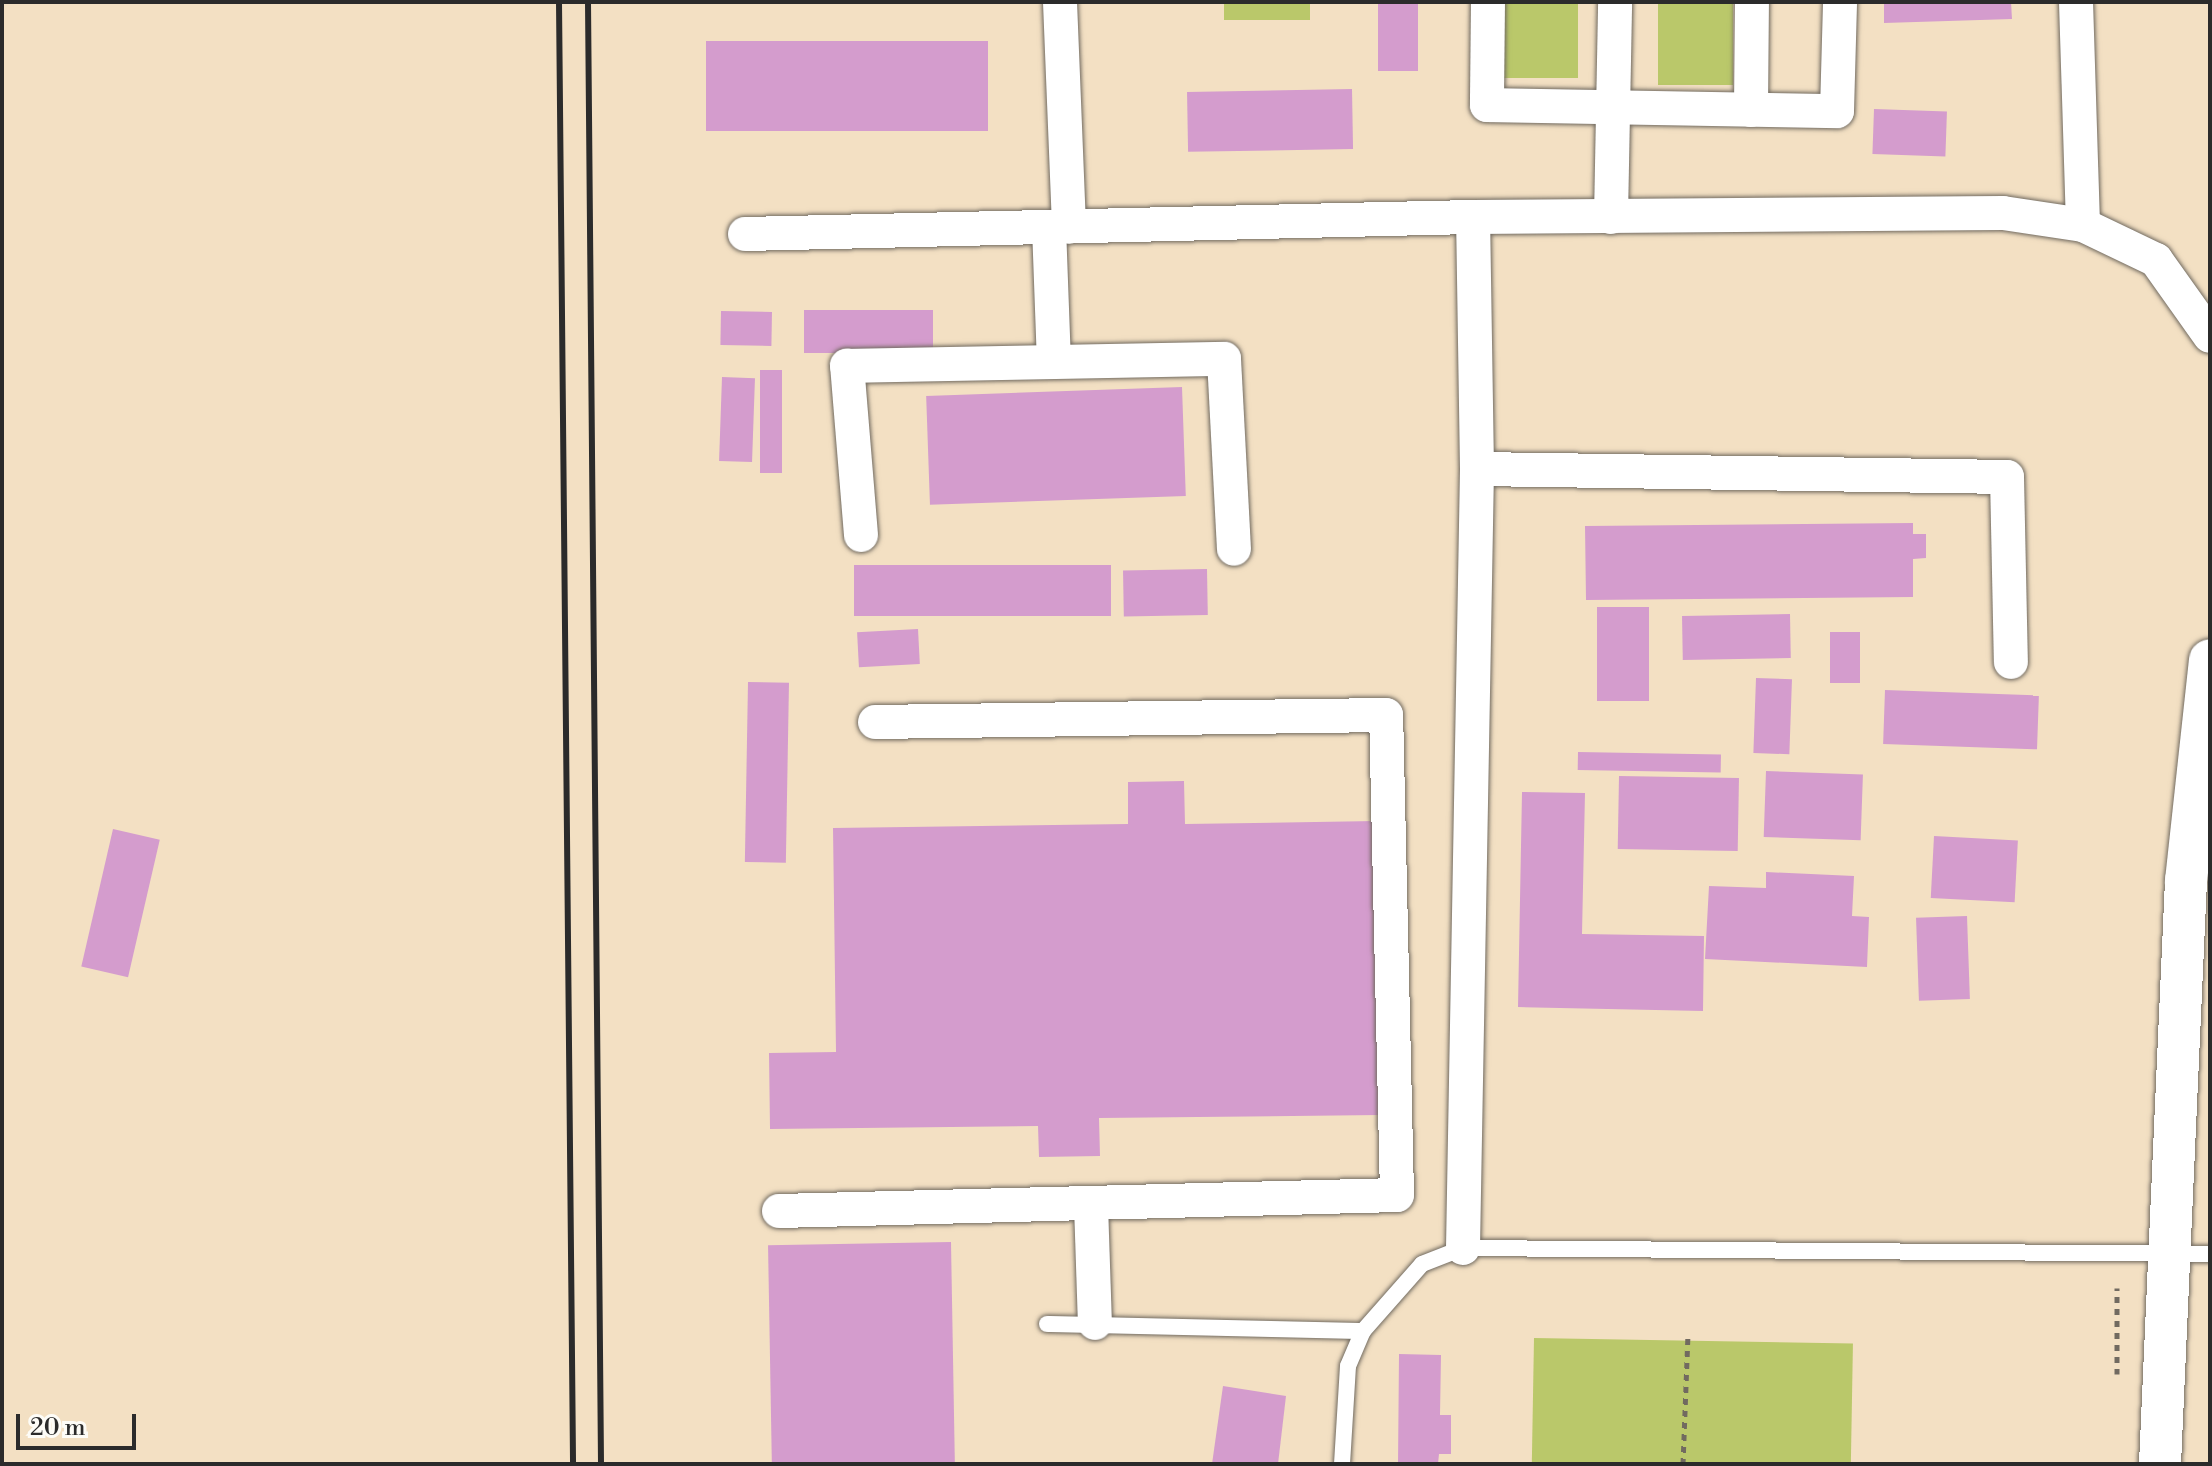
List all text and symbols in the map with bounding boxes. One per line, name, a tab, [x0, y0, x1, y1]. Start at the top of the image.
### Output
scale bar	[20, 1398, 140, 1448]
text: 20 m	[30, 1413, 86, 1443]

